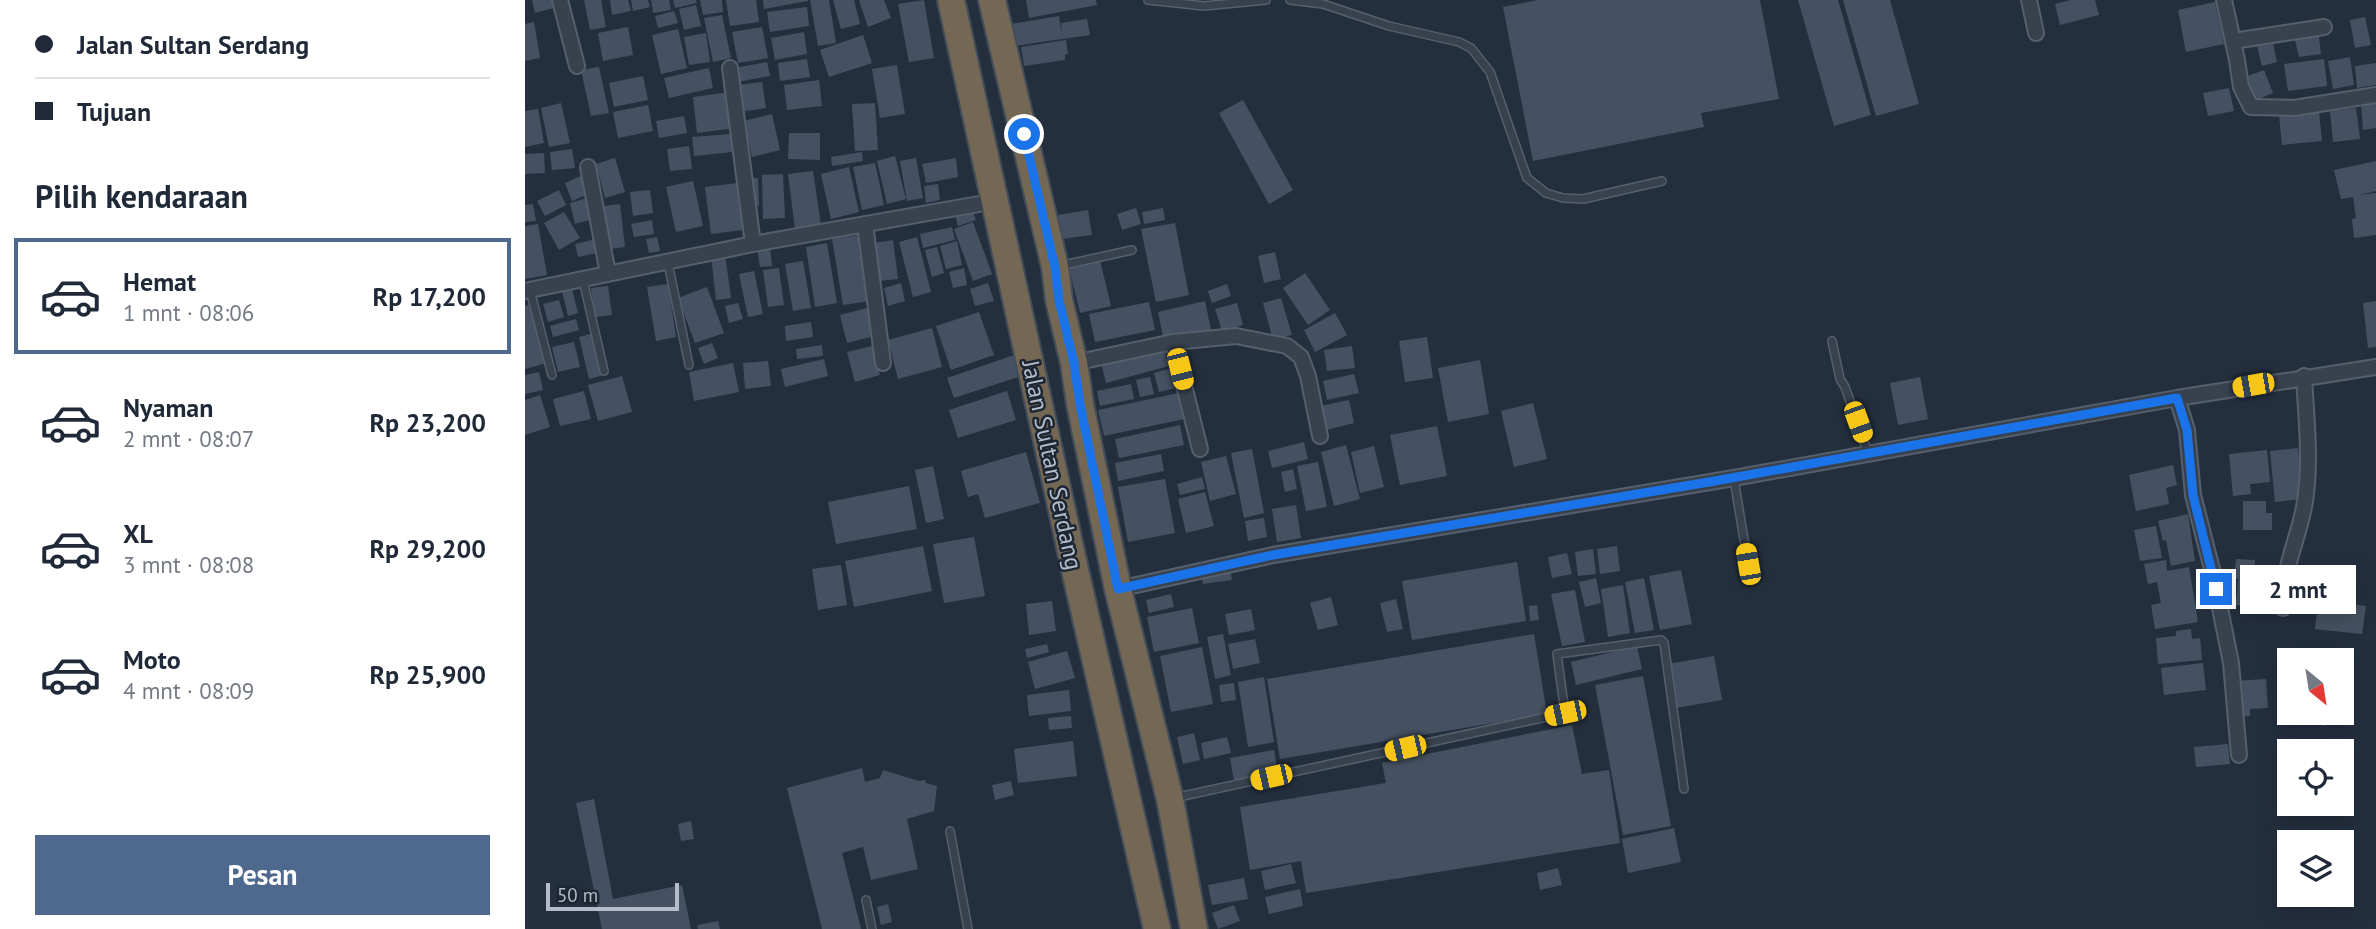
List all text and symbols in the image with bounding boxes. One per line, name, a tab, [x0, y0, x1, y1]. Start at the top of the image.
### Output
text: Jalan Sultan Serdang	[77, 28, 309, 61]
text: Tujuan	[77, 95, 151, 128]
route start	[1008, 118, 1040, 150]
text: Pilih kendaraan	[35, 175, 248, 217]
icon: car	[39, 265, 102, 328]
text: Hemat	[123, 265, 196, 298]
text: Rp 17,200	[373, 280, 486, 313]
text: 1 mnt · 08:06	[123, 298, 254, 327]
car	[1165, 346, 1196, 392]
street label: Jalan Sultan Serdang	[1015, 356, 1090, 573]
car	[2231, 371, 2276, 399]
icon: car	[39, 391, 102, 454]
text: Nyaman	[123, 391, 213, 424]
car	[1841, 399, 1876, 445]
text: Rp 23,200	[369, 406, 486, 439]
text: 2 mnt · 08:07	[123, 424, 254, 453]
icon: car	[39, 517, 102, 580]
text: XL	[123, 517, 153, 550]
text: Rp 29,200	[369, 532, 486, 565]
car	[1735, 541, 1762, 587]
text: 3 mnt · 08:08	[123, 550, 254, 579]
callout: 2 mnt	[2241, 564, 2356, 614]
route end	[2200, 573, 2232, 605]
text: 2 mnt	[2269, 575, 2327, 604]
icon: car	[39, 643, 102, 706]
text: Moto	[123, 643, 181, 676]
north arrow	[2277, 648, 2354, 724]
map controls	[2277, 648, 2354, 907]
text: Rp 25,900	[369, 658, 486, 691]
text: 4 mnt · 08:09	[123, 676, 254, 705]
car	[1543, 698, 1588, 728]
car	[1383, 733, 1428, 763]
button: locate	[2277, 739, 2354, 816]
car	[1249, 762, 1294, 792]
button: layers	[2277, 830, 2354, 907]
button: Pesan	[35, 835, 490, 915]
scale bar	[546, 880, 679, 912]
text: 50 m	[557, 883, 598, 907]

